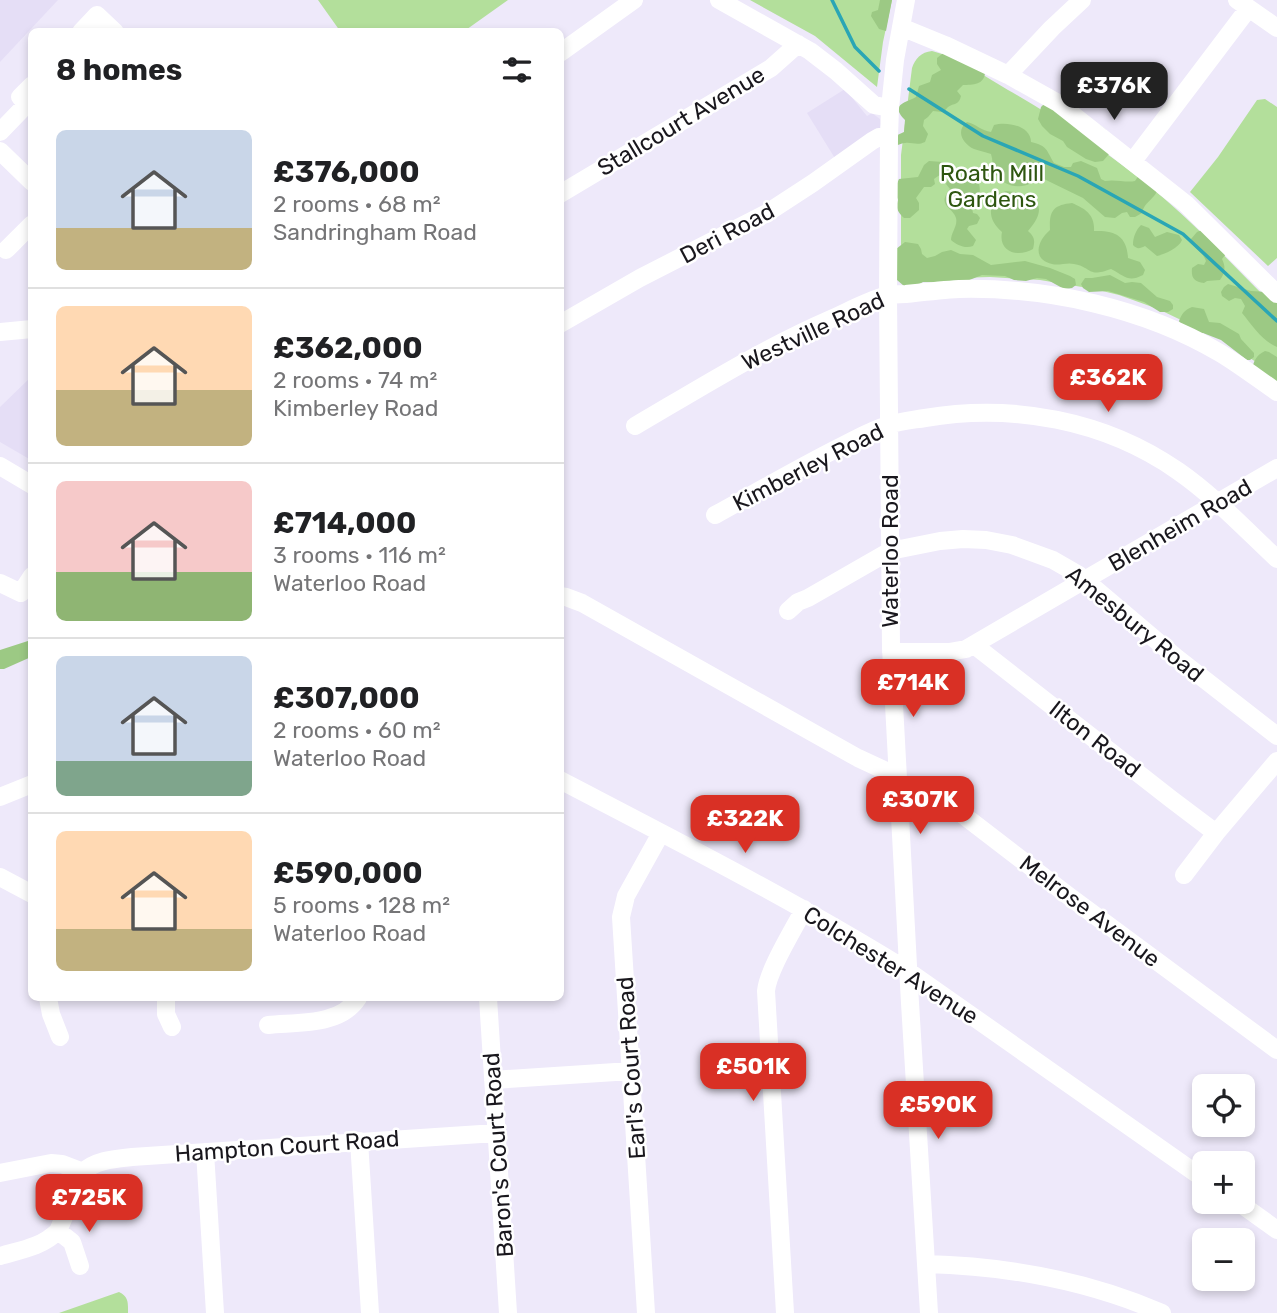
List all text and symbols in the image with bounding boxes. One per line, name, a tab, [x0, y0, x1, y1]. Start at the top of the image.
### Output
icon: filters	[498, 51, 536, 89]
text: 8 homes	[56, 52, 182, 88]
street label: Stallcourt Avenue	[592, 60, 770, 182]
pin: £376K	[1065, 62, 1163, 122]
text: £376K	[1077, 71, 1151, 99]
text: £376,000	[273, 154, 420, 190]
icon: home	[112, 158, 196, 242]
park label: Roath Mill Gardens	[940, 159, 1044, 213]
text: 2 rooms · 68 m²	[273, 190, 441, 218]
street label: Deri Road	[675, 196, 779, 270]
text: Sandringham Road	[273, 218, 477, 246]
street label: Westville Road	[737, 286, 889, 376]
text: £362,000	[273, 330, 423, 366]
icon: home	[112, 334, 196, 418]
pin: £362K	[1059, 354, 1157, 414]
text: £362K	[1070, 363, 1146, 391]
text: 2 rooms · 74 m²	[273, 366, 437, 394]
text: Kimberley Road	[273, 394, 438, 422]
street label: Kimberley Road	[728, 417, 888, 517]
street label: Blenheim Road	[1103, 473, 1257, 577]
street label: Waterloo Road	[876, 474, 904, 628]
text: £714,000	[273, 505, 416, 541]
icon: home	[112, 509, 196, 593]
text: 3 rooms · 116 m²	[273, 541, 446, 569]
street label: Amesbury Road	[1061, 560, 1209, 688]
text: Waterloo Road	[273, 569, 426, 597]
pin: £714K	[864, 660, 962, 719]
text: £714K	[877, 668, 949, 696]
text: £307,000	[273, 680, 420, 716]
icon: home	[112, 684, 196, 768]
street label: Ilton Road	[1044, 695, 1146, 783]
text: 2 rooms · 60 m²	[273, 716, 441, 744]
text: Waterloo Road	[273, 744, 426, 772]
pin: £307K	[871, 776, 969, 836]
text: £307K	[882, 785, 958, 813]
pin: £322K	[696, 796, 794, 855]
text: £322K	[707, 804, 783, 832]
street label: Melrose Avenue	[1014, 849, 1166, 973]
text: £590,000	[273, 855, 423, 891]
icon: home	[112, 859, 196, 943]
text: 5 rooms · 128 m²	[273, 891, 450, 919]
street label: Colchester Avenue	[798, 900, 984, 1030]
text: Waterloo Road	[273, 919, 426, 947]
street label: Earl's Court Road	[611, 976, 651, 1160]
pin: £501K	[704, 1044, 802, 1103]
street label: Baron's Court Road	[477, 1052, 519, 1258]
text: £501K	[716, 1052, 790, 1080]
map controls	[1192, 1074, 1255, 1291]
button: locate	[1192, 1074, 1255, 1137]
pin: £590K	[889, 1082, 987, 1141]
text: £590K	[899, 1090, 977, 1118]
street label: Hampton Court Road	[174, 1124, 400, 1168]
button: +	[1192, 1151, 1255, 1214]
pin: £725K	[40, 1174, 138, 1234]
text: £725K	[52, 1183, 126, 1211]
button: −	[1192, 1228, 1255, 1291]

